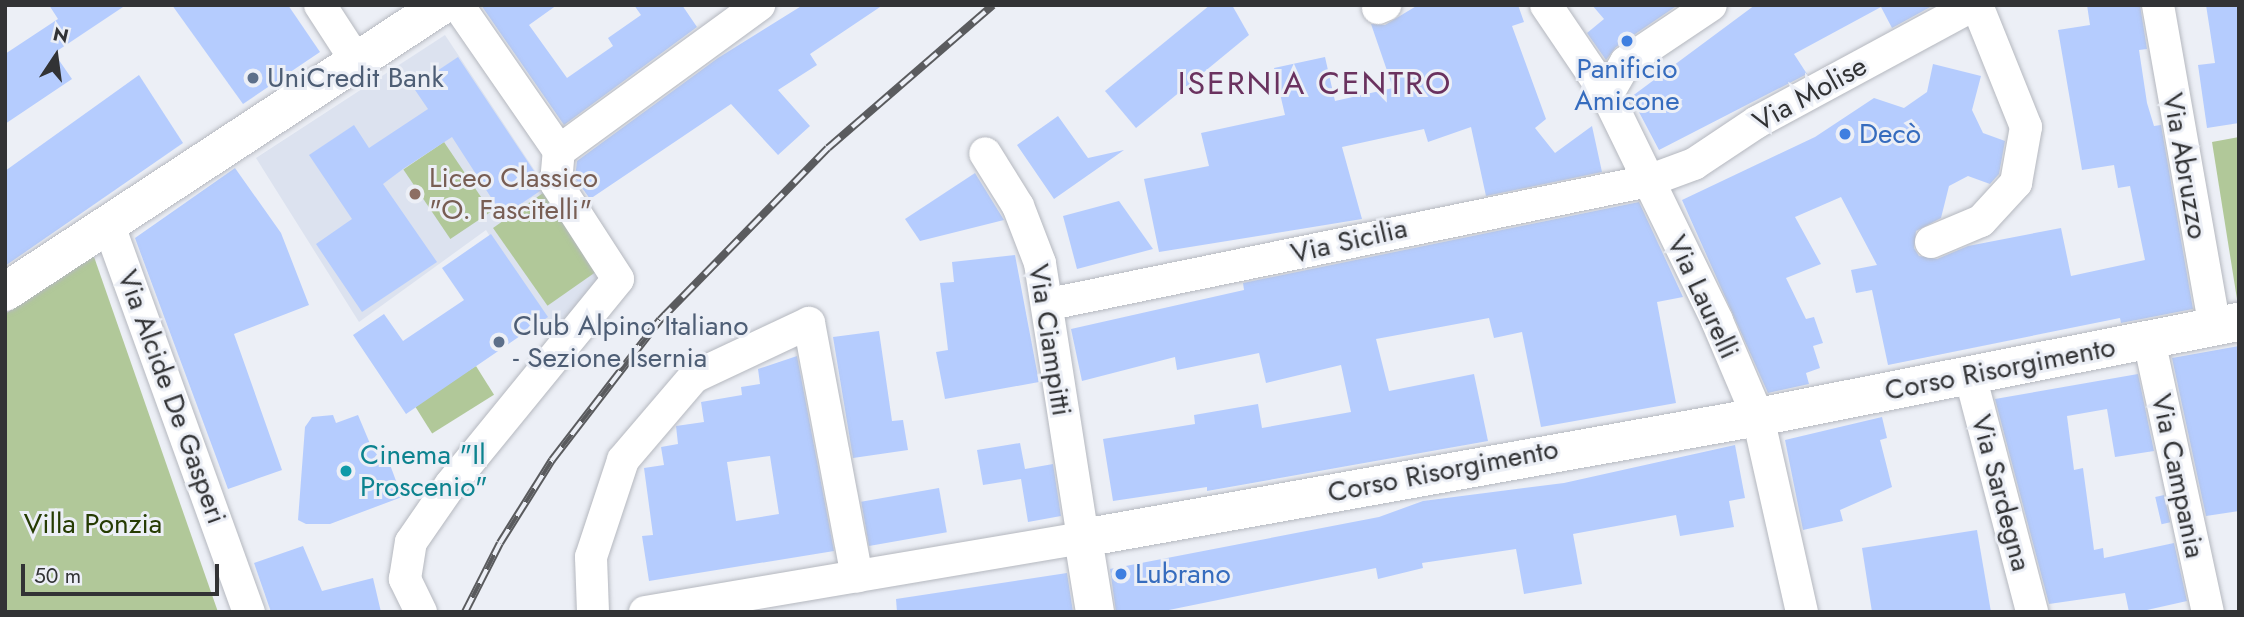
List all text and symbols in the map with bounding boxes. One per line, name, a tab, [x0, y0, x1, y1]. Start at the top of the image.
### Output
text: N	[50, 20, 71, 50]
north arrow	[21, 21, 91, 91]
marker: Panificio Amicone	[1619, 33, 1635, 49]
street label: Via Molise	[1747, 49, 1873, 139]
place label: Panificio Amicone	[1574, 52, 1680, 118]
place label: UniCredit Bank	[267, 61, 444, 95]
district label: ISERNIA CENTRO	[1179, 64, 1451, 102]
marker: UniCredit Bank	[245, 70, 261, 86]
street label: Via Abruzzo	[2156, 90, 2214, 242]
place label: Decò	[1859, 117, 1921, 151]
marker: Decò	[1837, 126, 1853, 142]
place label: Liceo Classico "O. Fascitelli"	[429, 161, 598, 227]
marker: Liceo Classico "O. Fascitelli"	[407, 186, 423, 202]
street label: Via Sicilia	[1288, 211, 1410, 271]
street label: Via Laurelli	[1660, 230, 1746, 364]
street label: Via Ciampitti	[1021, 262, 1079, 418]
street label: Via Alcide De Gasperi	[110, 266, 234, 528]
place label: Club Alpino Italiano - Sezione Isernia	[513, 309, 748, 375]
street label: Corso Risorgimento	[1882, 330, 2118, 408]
marker: Club Alpino Italiano - Sezione Isernia	[491, 334, 507, 350]
street label: Via Campania	[2144, 391, 2212, 561]
street label: Via Sardegna	[1964, 411, 2038, 575]
street label: Corso Risorgimento	[1325, 432, 1561, 510]
place label: Cinema "Il Proscenio"	[360, 438, 488, 504]
marker: Cinema "Il Proscenio"	[338, 463, 354, 479]
park label: Villa Ponzia	[24, 507, 162, 541]
scale bar	[24, 550, 222, 594]
place label: Lubrano	[1135, 557, 1231, 591]
text: 50 m	[34, 561, 81, 591]
marker: Lubrano	[1113, 566, 1129, 582]

